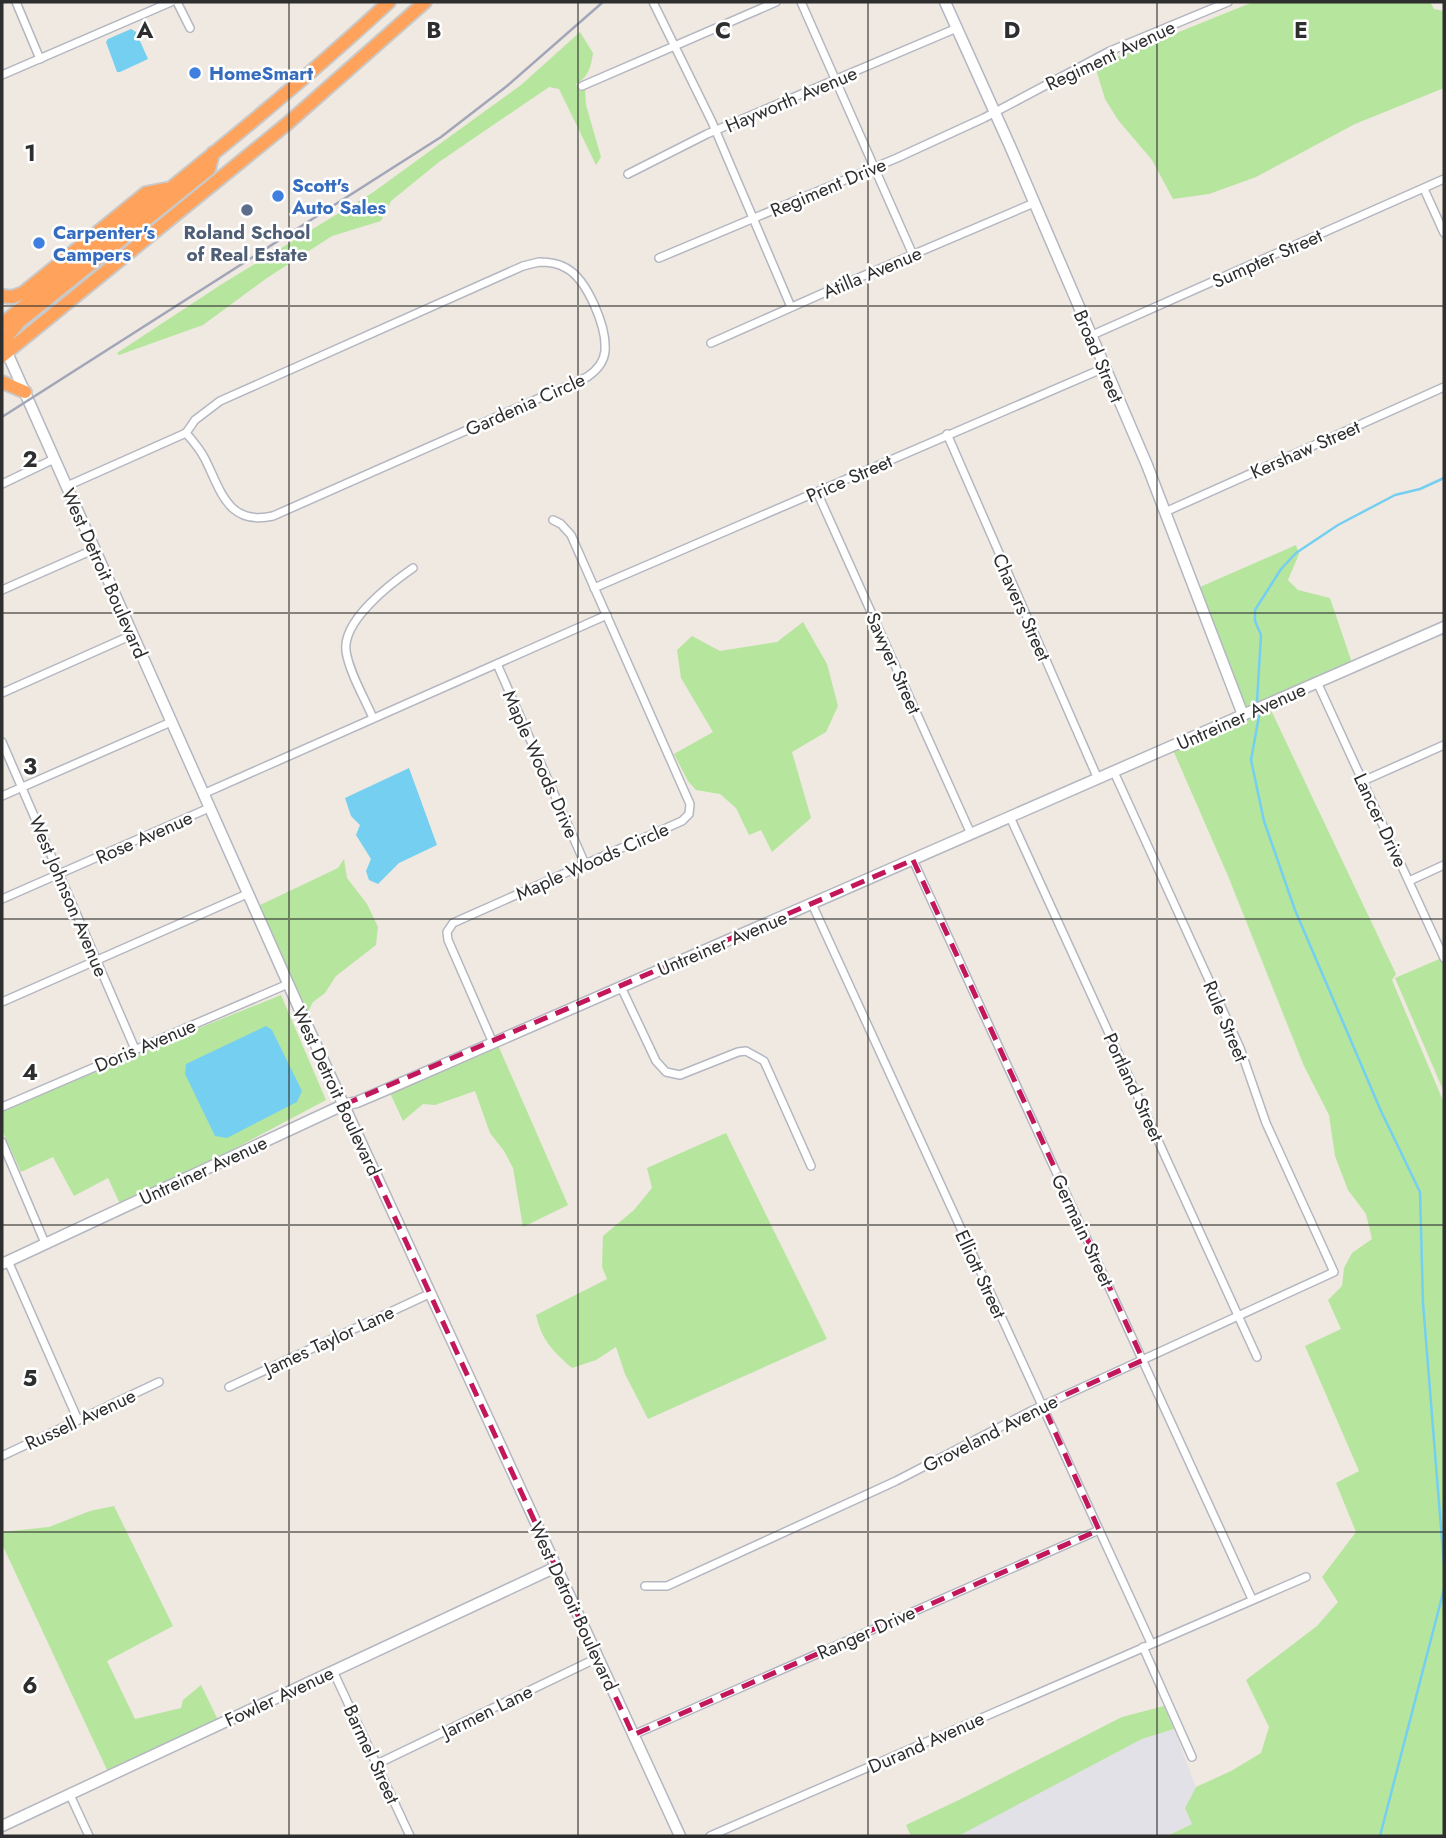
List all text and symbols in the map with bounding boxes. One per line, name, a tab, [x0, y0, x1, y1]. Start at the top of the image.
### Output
text: A	[136, 13, 154, 47]
text: B	[426, 13, 442, 47]
text: C	[715, 13, 731, 47]
text: D	[1004, 13, 1021, 47]
text: E	[1294, 13, 1308, 47]
street label: Regiment Avenue	[1041, 14, 1180, 97]
place label: HomeSmart	[209, 60, 313, 87]
street label: Hayworth Avenue	[721, 60, 861, 139]
marker: HomeSmart	[187, 65, 203, 81]
text: 1	[24, 136, 36, 170]
street label: Regiment Drive	[766, 151, 890, 224]
place label: Scott's Auto Sales	[291, 172, 387, 221]
marker: Scott's Auto Sales	[270, 188, 286, 204]
marker: Roland School of Real Estate	[239, 202, 255, 218]
place label: Carpenter's Campers	[53, 219, 156, 268]
place label: Roland School of Real Estate	[184, 219, 310, 268]
street label: Sumpter Street	[1208, 222, 1327, 295]
marker: Carpenter's Campers	[31, 235, 47, 251]
street label: Atilla Avenue	[819, 239, 926, 305]
street label: Broad Street	[1067, 306, 1130, 407]
street label: Gardenia Circle	[461, 366, 589, 443]
street label: Kershaw Street	[1246, 413, 1365, 486]
text: 2	[22, 442, 38, 476]
street label: Price Street	[802, 447, 897, 509]
street label: West Detroit Boulevard	[55, 484, 154, 663]
street label: Chavers Street	[986, 549, 1057, 666]
street label: Sawyer Street	[859, 608, 928, 719]
street label: Untreiner Avenue	[1172, 676, 1310, 757]
street label: Maple Woods Drive	[496, 686, 585, 843]
text: 3	[23, 749, 37, 783]
street label: Lancer Drive	[1347, 769, 1414, 872]
street label: Rose Avenue	[92, 804, 197, 871]
street label: West Johnson Avenue	[22, 811, 115, 981]
street label: Maple Woods Circle	[511, 816, 673, 907]
street label: Untreiner Avenue	[653, 904, 791, 983]
street label: Rule Street	[1196, 976, 1255, 1066]
street label: West Detroit Boulevard	[285, 1002, 388, 1180]
street label: Doris Avenue	[91, 1012, 200, 1079]
street label: Portland Street	[1097, 1029, 1171, 1146]
text: 4	[22, 1055, 38, 1089]
street label: Untreiner Avenue	[135, 1129, 272, 1212]
street label: Germain Street	[1045, 1170, 1121, 1291]
street label: Elliott Street	[948, 1226, 1013, 1323]
street label: James Taylor Lane	[257, 1298, 399, 1384]
text: 5	[23, 1361, 37, 1395]
street label: Russell Avenue	[20, 1382, 140, 1457]
street label: Groveland Avenue	[918, 1388, 1063, 1479]
street label: West Detroit Boulevard	[522, 1517, 625, 1695]
street label: Ranger Drive	[813, 1599, 920, 1666]
street label: Fowler Avenue	[220, 1659, 338, 1734]
text: 6	[22, 1668, 38, 1702]
street label: Jarmen Lane	[435, 1678, 537, 1746]
street label: Barmel Street	[337, 1700, 406, 1808]
street label: Durand Avenue	[864, 1705, 989, 1780]

